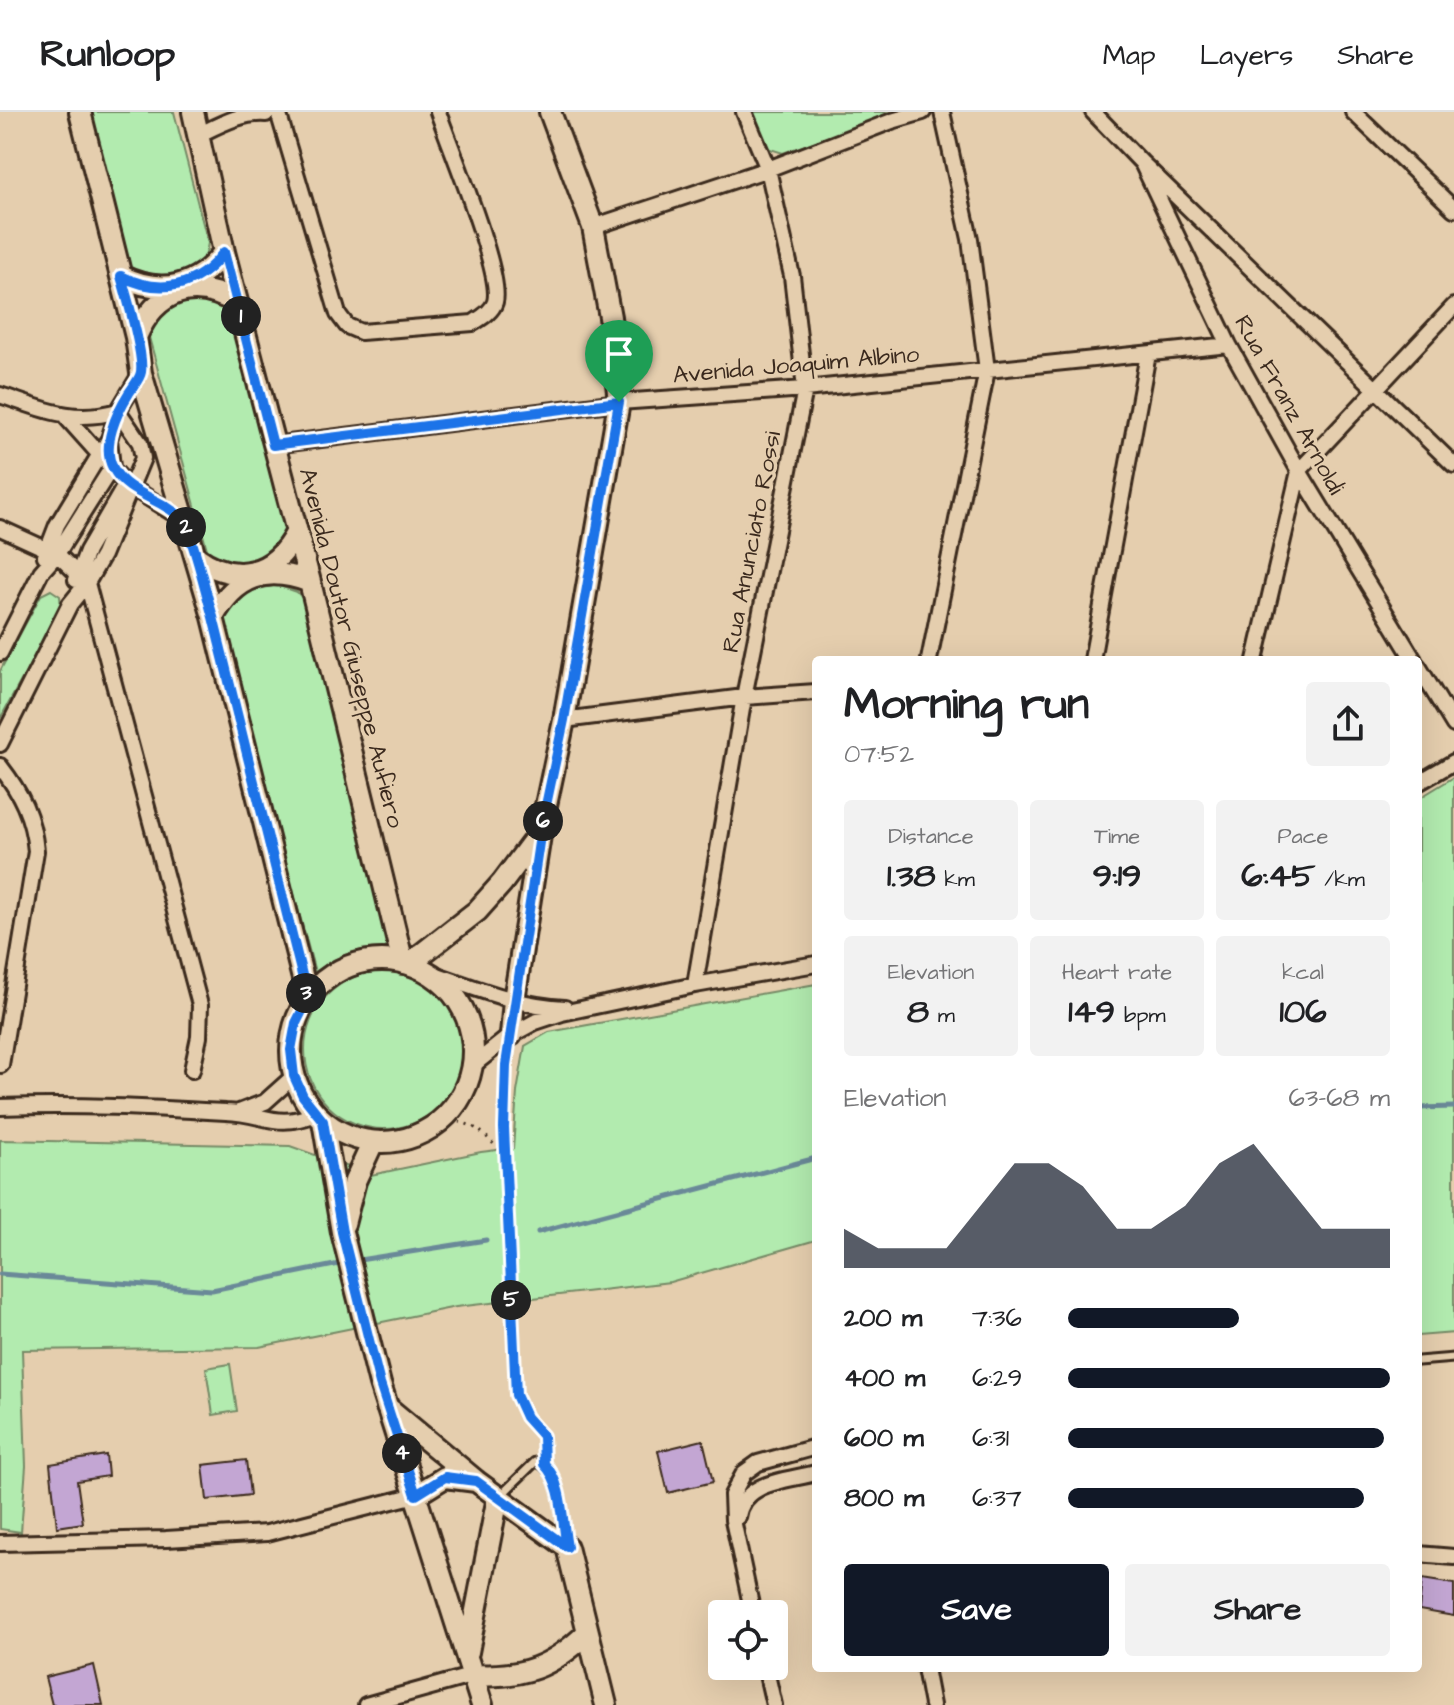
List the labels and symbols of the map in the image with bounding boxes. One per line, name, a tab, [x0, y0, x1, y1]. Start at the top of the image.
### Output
pin: 1	[221, 296, 261, 336]
street label: Rua Franz Arnoldi	[1226, 309, 1353, 501]
pin	[585, 320, 653, 402]
street label: Avenida Joaquim Albino	[671, 337, 921, 393]
street label: Rua Anunciato Rossi	[714, 428, 790, 656]
street label: Avenida Doutor Giuseppe Aufiero	[290, 464, 412, 832]
pin: 2	[166, 507, 206, 547]
pin: 6	[523, 801, 563, 841]
pin: 3	[286, 973, 326, 1013]
pin: 5	[491, 1280, 531, 1320]
pin: 4	[382, 1433, 422, 1473]

